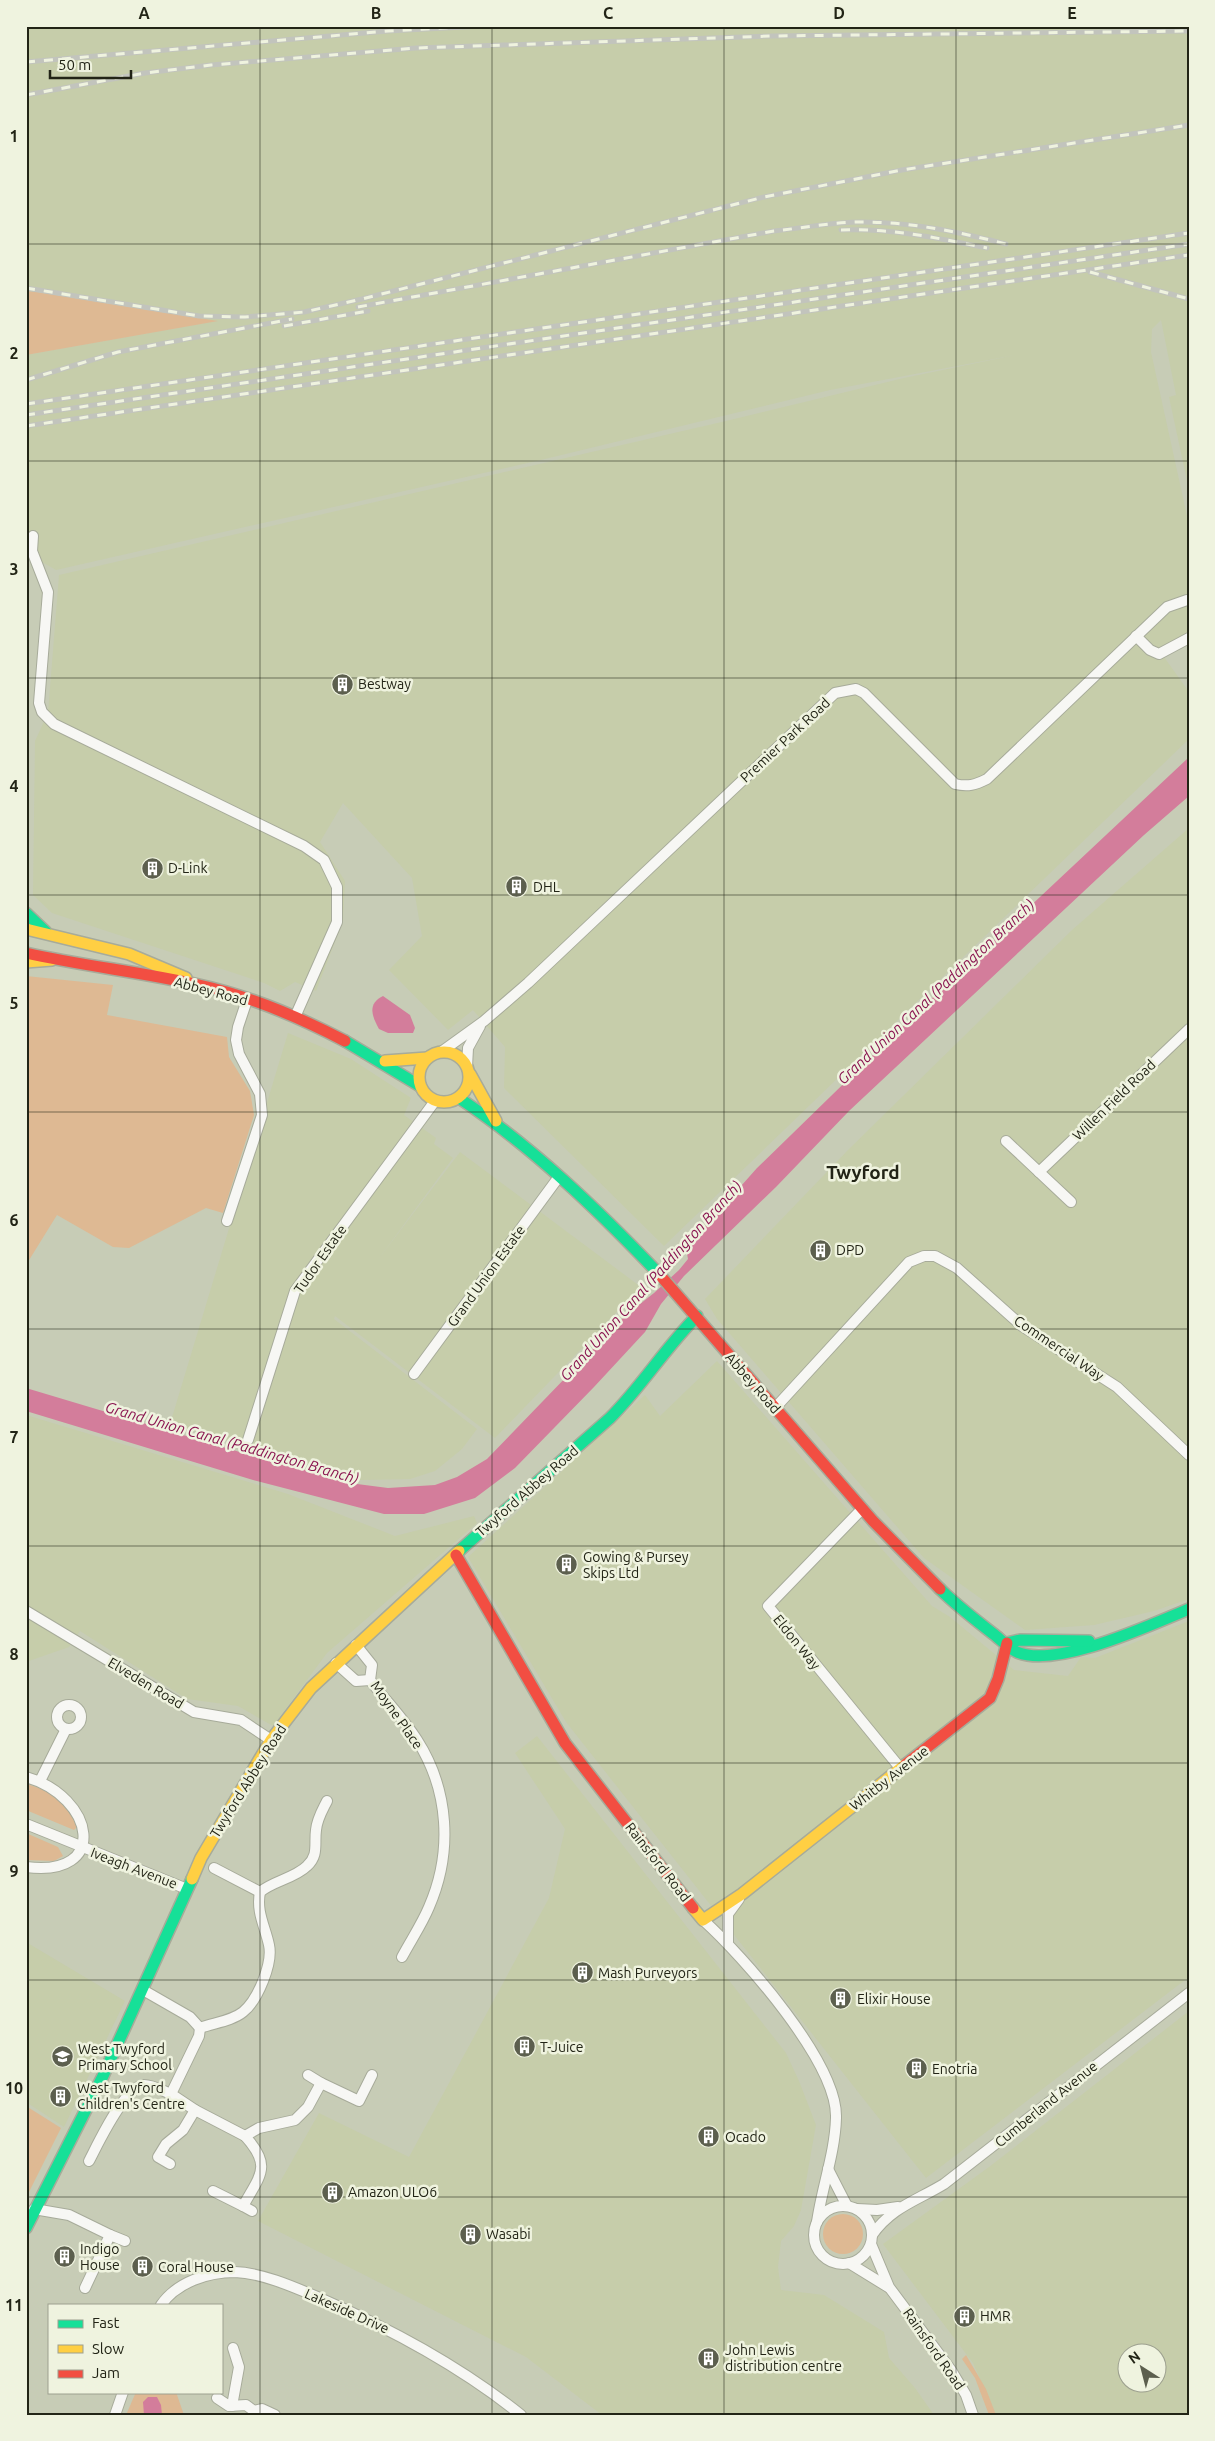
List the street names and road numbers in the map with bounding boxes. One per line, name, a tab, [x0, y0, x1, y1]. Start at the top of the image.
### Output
street label: Premier Park Road	[737, 694, 833, 786]
street label: Abbey Road	[172, 974, 250, 1008]
street label: Willen Field Road	[1069, 1056, 1159, 1144]
street label: Tudor Estate	[290, 1222, 350, 1296]
street label: Grand Union Estate	[444, 1222, 528, 1330]
street label: Commercial Way	[1011, 1312, 1107, 1384]
street label: Abbey Road	[722, 1349, 784, 1417]
street label: Twyford Abbey Road	[473, 1442, 581, 1540]
street label: Eldon Way	[770, 1611, 824, 1673]
street label: Elveden Road	[105, 1654, 187, 1712]
street label: Moyne Place	[368, 1678, 426, 1752]
street label: Twyford Abbey Road	[207, 1722, 289, 1840]
street label: Whitby Avenue	[847, 1742, 931, 1814]
street label: Rainsford Road	[622, 1819, 694, 1905]
street label: Iveagh Avenue	[88, 1844, 180, 1892]
street label: Cumberland Avenue	[992, 2058, 1100, 2150]
street label: Lakeside Drive	[302, 2285, 392, 2337]
street label: Rainsford Road	[900, 2305, 968, 2393]

